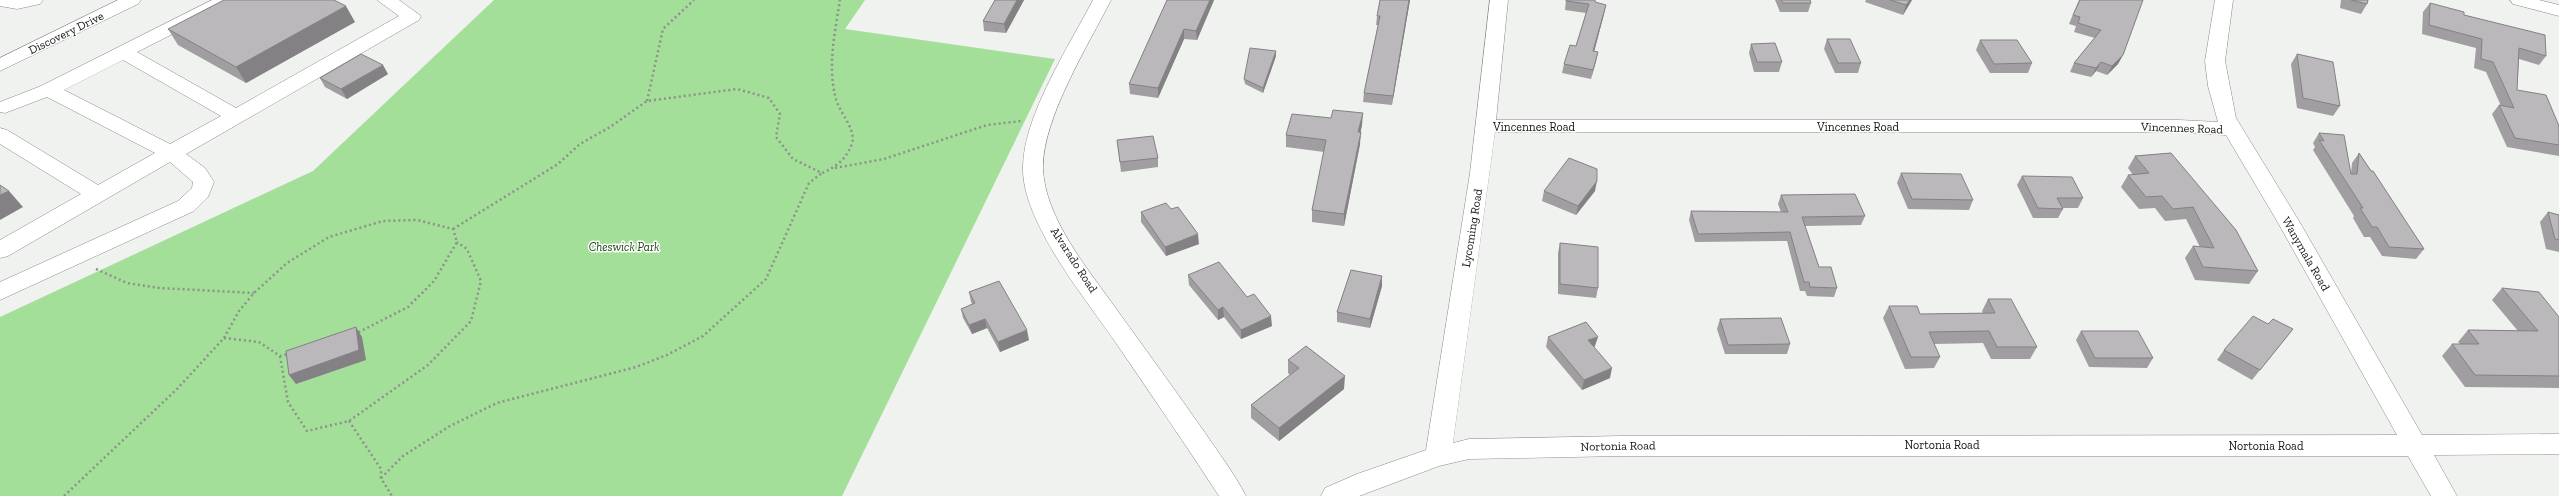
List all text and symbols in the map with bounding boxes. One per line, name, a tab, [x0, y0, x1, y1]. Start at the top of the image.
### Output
street label: Discovery Drive	[26, 9, 106, 57]
street label: Vincennes Road	[1492, 120, 1575, 134]
street label: Vincennes Road	[1816, 120, 1899, 134]
street label: Vincennes Road	[2140, 120, 2224, 136]
street label: Lycoming Road	[1459, 187, 1485, 268]
street label: Wanymala Road	[2279, 215, 2333, 294]
street label: Alvarado Road	[1048, 225, 1100, 296]
park label: Cheswick Park	[589, 240, 660, 254]
street label: Nortonia Road	[1580, 438, 1656, 454]
street label: Nortonia Road	[1905, 438, 1980, 452]
street label: Nortonia Road	[2229, 439, 2304, 453]

